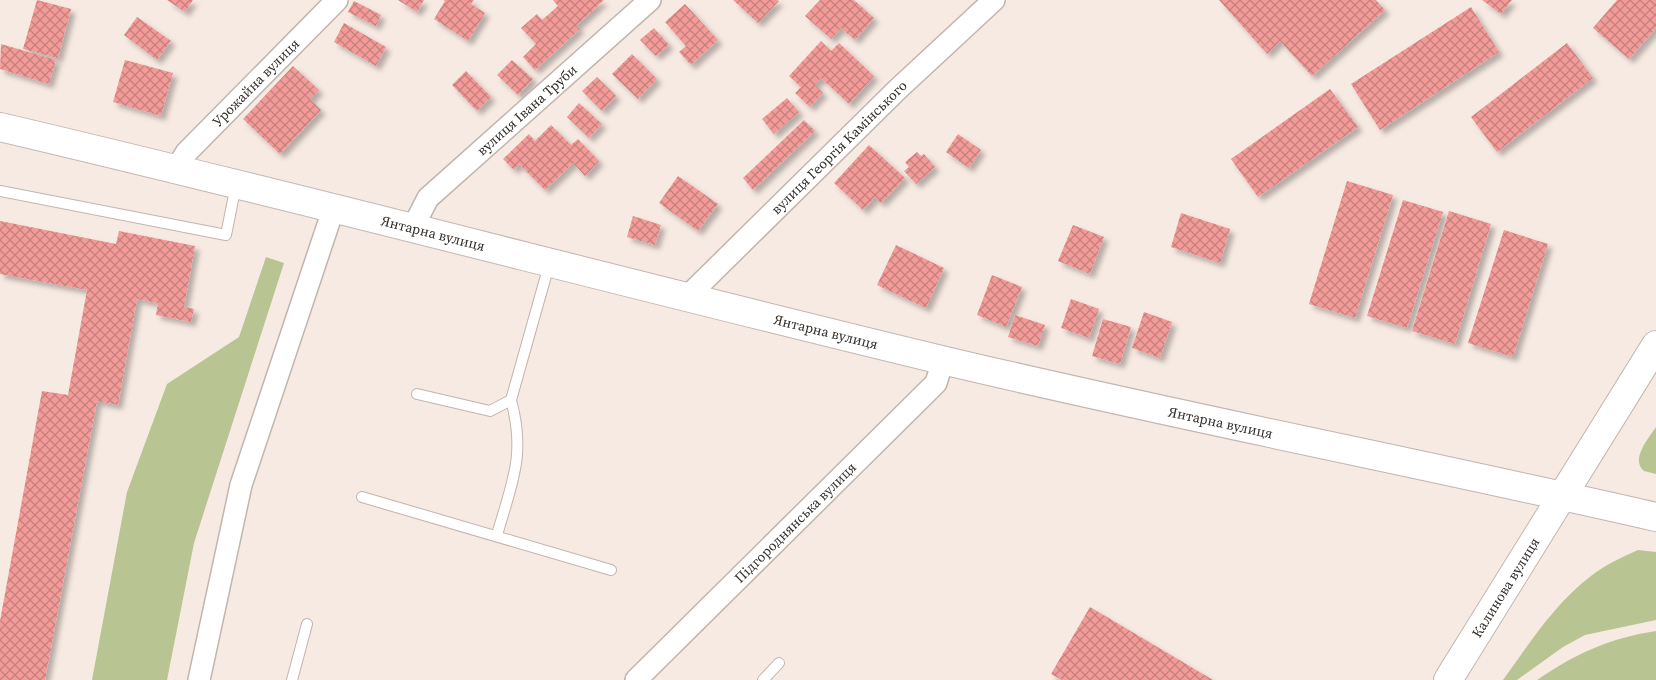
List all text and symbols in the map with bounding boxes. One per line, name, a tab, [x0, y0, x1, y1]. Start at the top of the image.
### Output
street label: Урожайна вулиця	[208, 34, 304, 131]
street label: вулиця Івана Труби	[472, 60, 581, 160]
street label: вулиця Георгія Камінського	[767, 75, 912, 219]
street label: Янтарна вулиця	[379, 211, 487, 256]
street label: Янтарна вулиця	[772, 309, 880, 354]
street label: Янтарна вулиця	[1167, 402, 1275, 443]
street label: Підгороднянська вулиця	[730, 458, 861, 587]
street label: Калинова вулиця	[1467, 533, 1544, 641]

